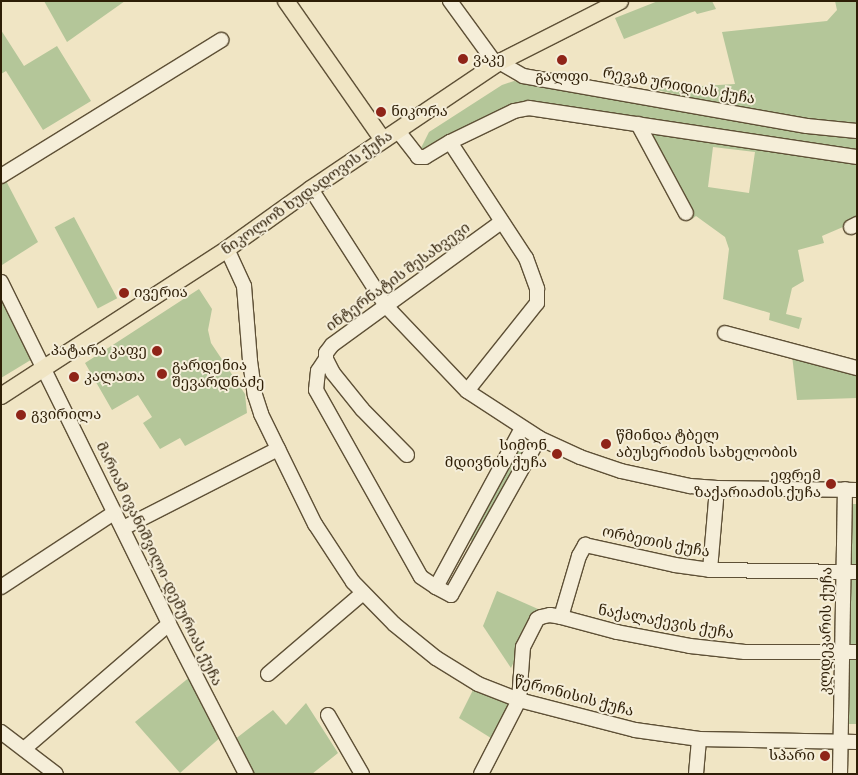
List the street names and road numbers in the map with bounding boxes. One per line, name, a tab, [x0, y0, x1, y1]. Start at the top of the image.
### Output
street label: რევაზ ურიდიას ქუჩა	[601, 64, 757, 108]
street label: ნიკოლოზ ხუდადოვის ქუჩა	[218, 127, 396, 259]
street label: ინტერნატის შესახვევი	[322, 219, 474, 335]
street label: მარიამ ივანიშვილი-დემურიას ქუჩა	[92, 439, 226, 689]
street label: ორბეთის ქუჩა	[601, 523, 711, 561]
street label: კლდეკარის ქუჩა	[816, 567, 836, 695]
street label: ნაქალაქევის ქუჩა	[597, 601, 735, 643]
street label: წერონისის ქუჩა	[512, 671, 636, 721]

